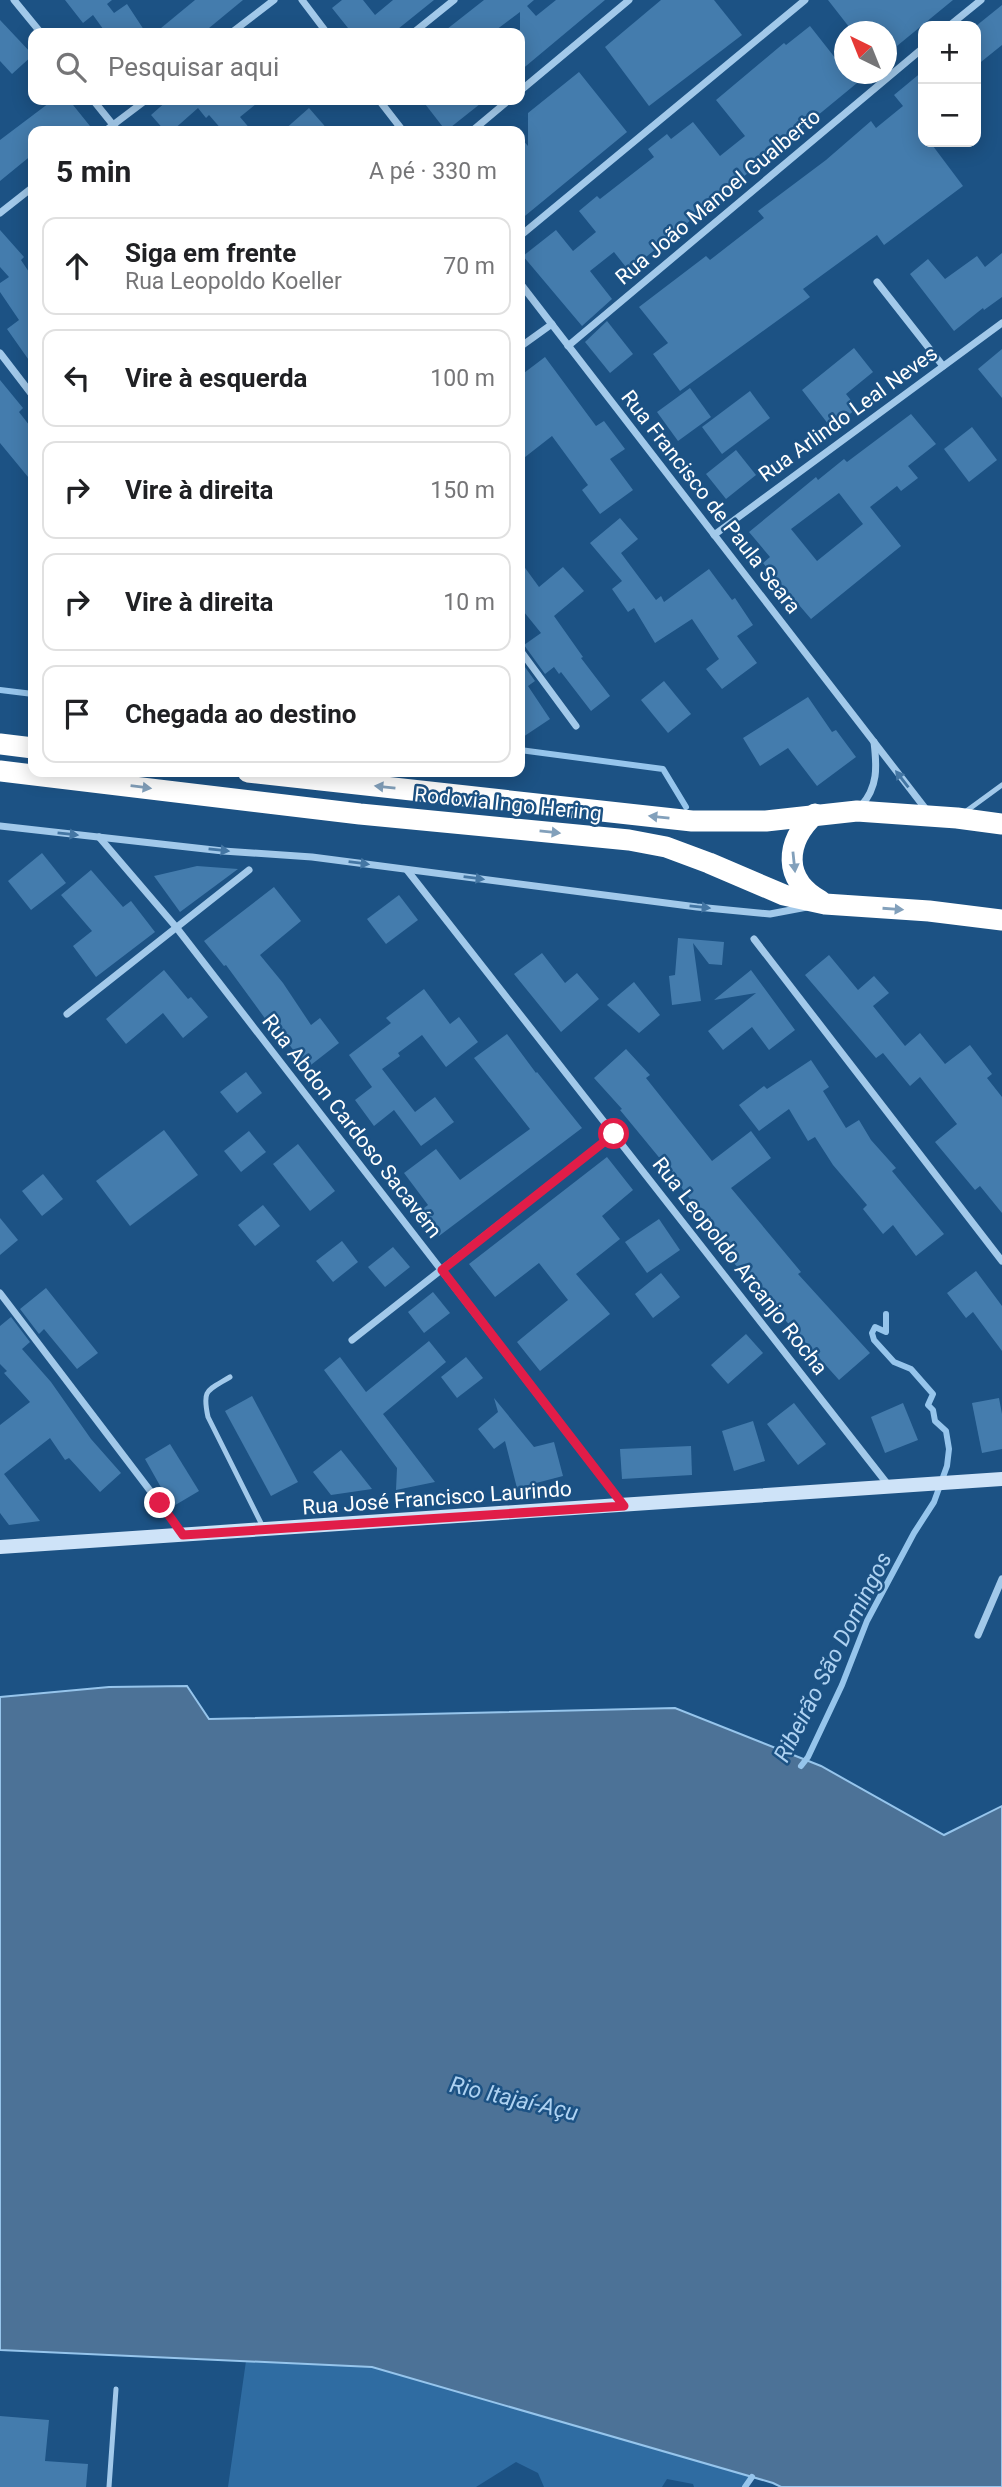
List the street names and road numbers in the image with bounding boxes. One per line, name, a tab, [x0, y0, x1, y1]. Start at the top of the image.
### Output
street label: Rua João Manoel Gualberto	[611, 104, 825, 290]
street label: Rua Arlindo Leal Neves	[754, 341, 942, 487]
street label: Rua Francisco de Paula Seara	[616, 386, 806, 618]
street label: Rodovia Ingo Hering	[413, 782, 603, 826]
street label: Rua Abdon Cardoso Sacavém	[257, 1010, 447, 1242]
street label: Rua Leopoldo Arcanjo Rocha	[648, 1153, 832, 1379]
street label: Rua José Francisco Laurindo	[301, 1477, 573, 1519]

